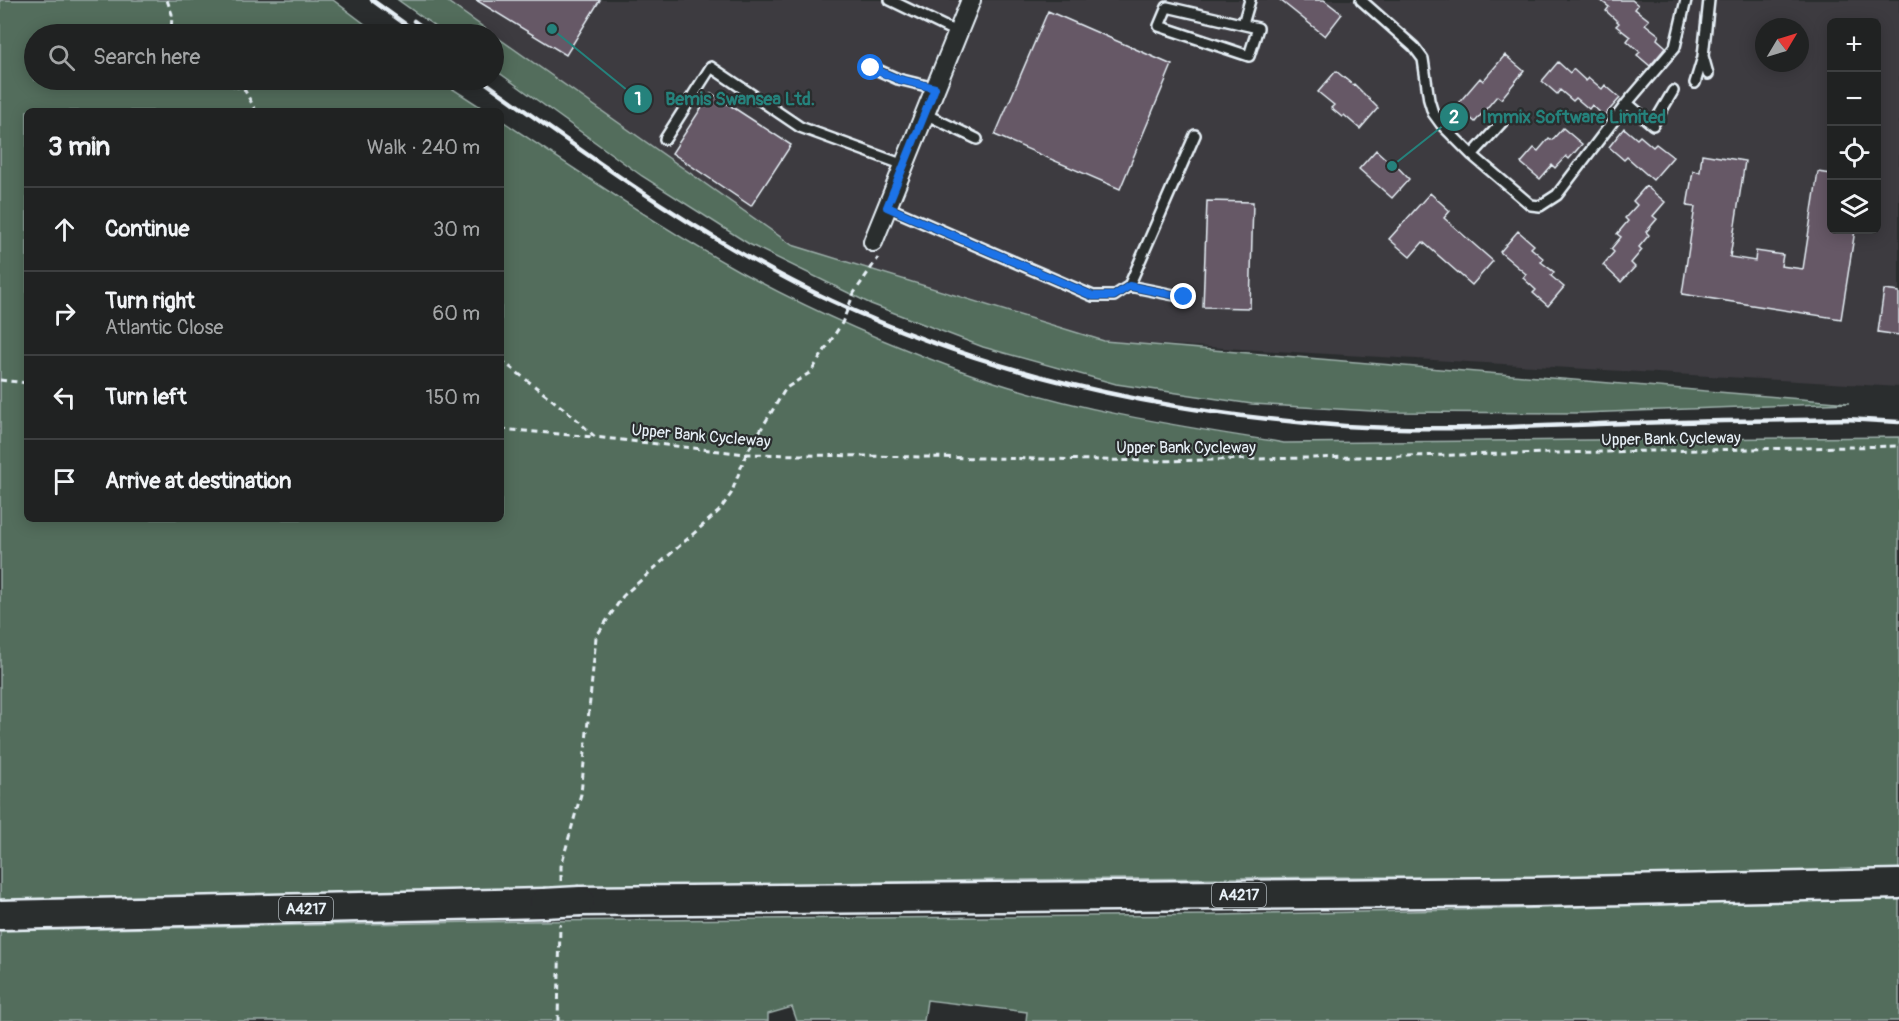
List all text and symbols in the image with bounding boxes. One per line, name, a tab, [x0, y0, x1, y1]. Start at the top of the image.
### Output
north arrow	[1755, 18, 1809, 72]
map controls	[1827, 18, 1881, 234]
button: +	[1827, 18, 1881, 72]
search box	[24, 24, 504, 90]
icon: search	[45, 41, 78, 74]
text: Search here	[93, 43, 200, 71]
route start	[857, 54, 883, 80]
button: −	[1827, 72, 1881, 126]
callout: Bemis Swansea Ltd.	[623, 81, 827, 117]
text: 1	[634, 88, 642, 111]
text: Bemis Swansea Ltd.	[665, 88, 815, 111]
callout: Immix Software Limited	[1439, 99, 1678, 135]
text: 2	[1449, 106, 1459, 129]
text: Immix Software Limited	[1482, 106, 1666, 129]
button: locate	[1827, 126, 1881, 180]
text: 3 min	[48, 131, 110, 163]
text: Walk · 240 m	[367, 135, 480, 160]
button: layers	[1827, 180, 1881, 234]
icon: ahead	[48, 213, 81, 246]
text: Continue	[105, 215, 189, 243]
text: 30 m	[433, 217, 480, 242]
route end	[1170, 283, 1196, 309]
text: Turn right	[105, 287, 195, 315]
icon: right	[48, 297, 81, 330]
text: 60 m	[433, 301, 480, 326]
text: Atlantic Close	[105, 315, 223, 340]
icon: left	[48, 381, 81, 414]
text: Turn left	[105, 383, 187, 411]
text: 150 m	[426, 385, 480, 410]
street label: Upper Bank Cycleway	[631, 420, 771, 452]
street label: Upper Bank Cycleway	[1601, 428, 1741, 450]
street label: Upper Bank Cycleway	[1116, 438, 1256, 458]
icon: arrive	[48, 465, 81, 498]
text: Arrive at destination	[105, 467, 291, 495]
road number: A4217	[1212, 883, 1266, 907]
road number: A4217	[279, 897, 333, 921]

